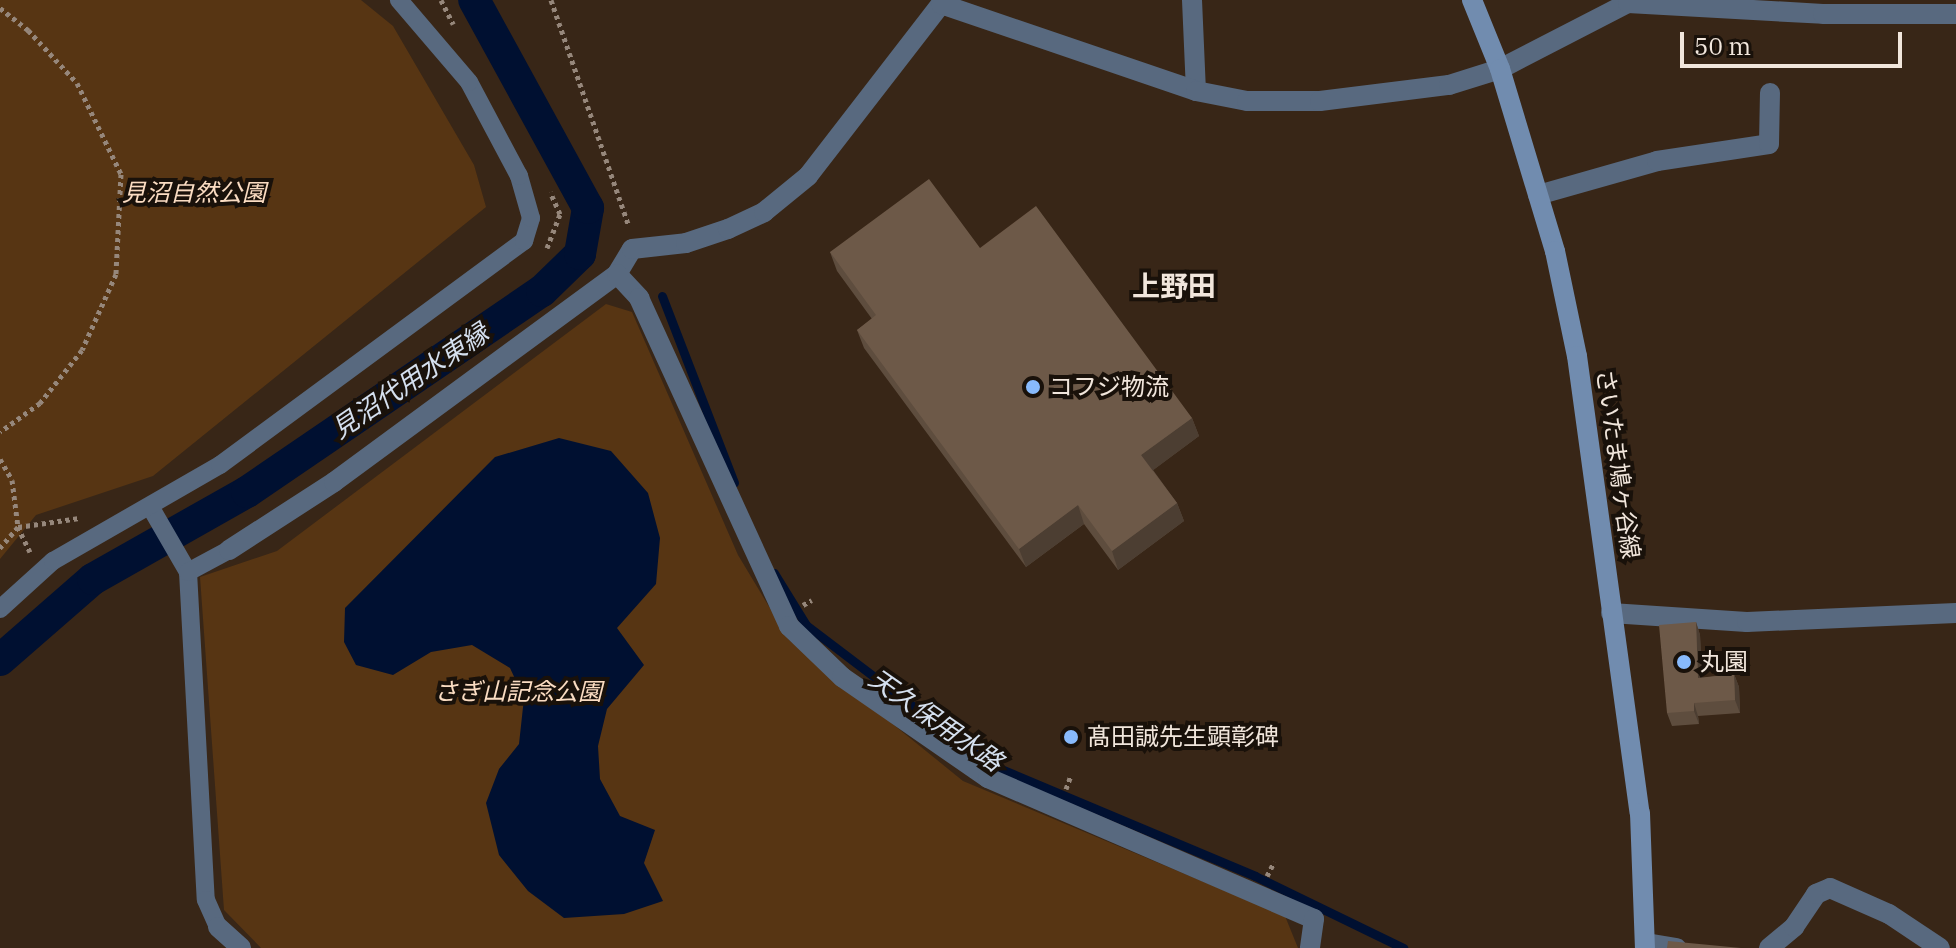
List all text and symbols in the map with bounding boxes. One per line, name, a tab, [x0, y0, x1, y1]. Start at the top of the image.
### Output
scale bar	[1684, 16, 1906, 66]
text: 50 m	[1694, 30, 1751, 62]
park label: 見沼自然公園	[122, 179, 266, 207]
district label: 上野田	[1132, 269, 1216, 303]
water label: 見沼代用水東縁	[326, 317, 494, 445]
street label: さいたま鳩ヶ谷線	[1590, 367, 1646, 561]
place label: コフジ物流	[1049, 373, 1169, 401]
marker: コフジ物流	[1024, 378, 1042, 396]
place label: 丸園	[1700, 648, 1748, 676]
marker: 丸園	[1675, 653, 1693, 671]
water label: 天久保用水路	[863, 662, 1009, 778]
park label: さぎ山記念公園	[434, 678, 602, 706]
place label: 髙田誠先生顕彰碑	[1087, 723, 1279, 751]
marker: 髙田誠先生顕彰碑	[1062, 728, 1080, 746]

